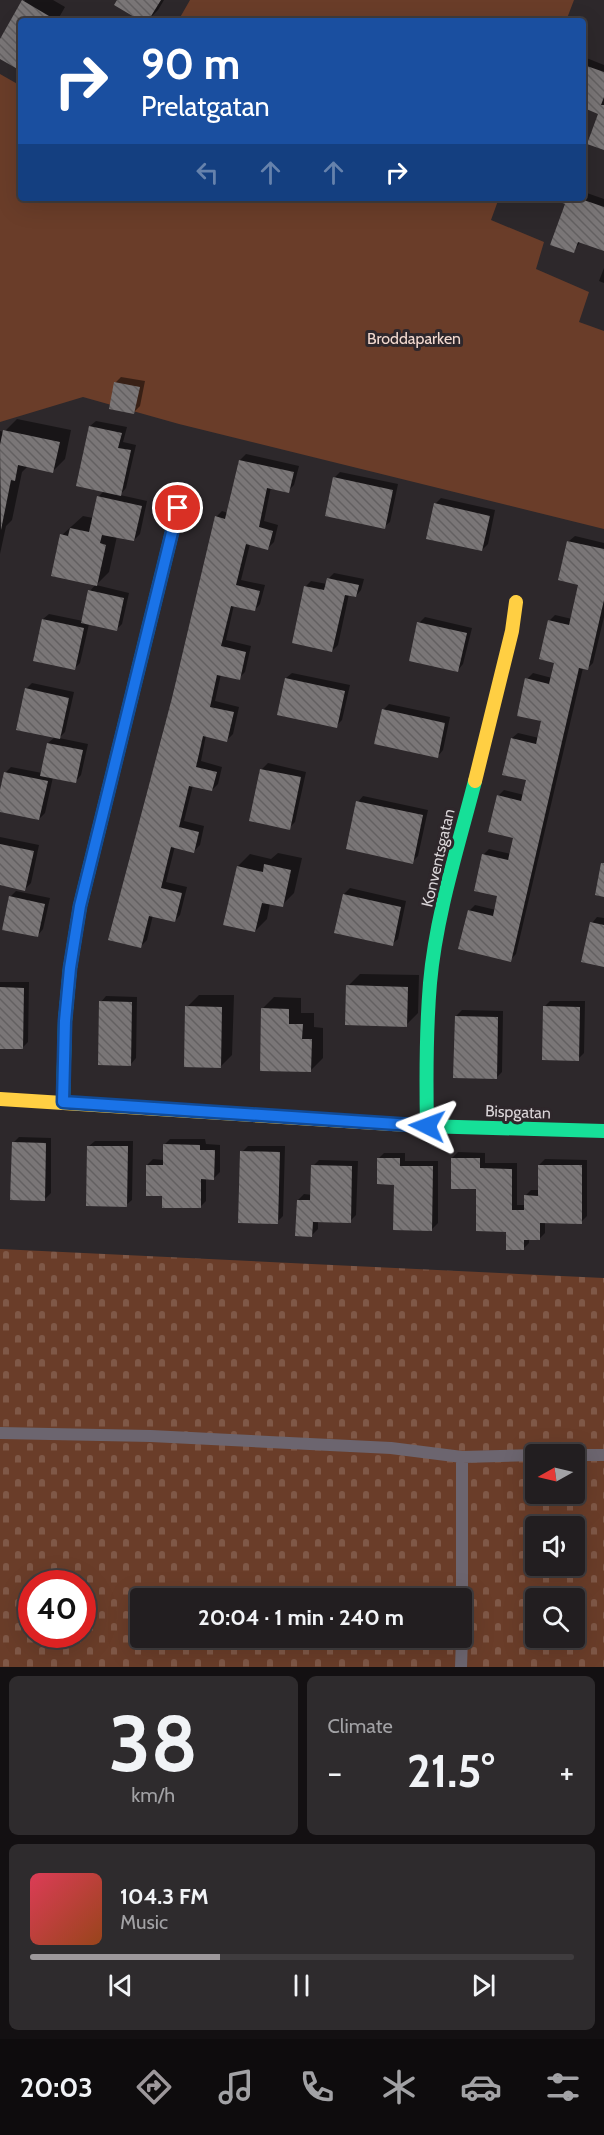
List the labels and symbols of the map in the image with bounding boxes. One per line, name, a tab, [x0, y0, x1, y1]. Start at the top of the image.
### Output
park label: Broddaparken	[367, 329, 461, 348]
pin	[152, 482, 203, 533]
street label: Konventsgatan	[417, 807, 459, 909]
position arrow	[395, 1094, 459, 1158]
street label: Bispgatan	[485, 1101, 551, 1123]
north arrow	[525, 1444, 585, 1504]
speed limit sign: 40	[18, 1570, 96, 1648]

